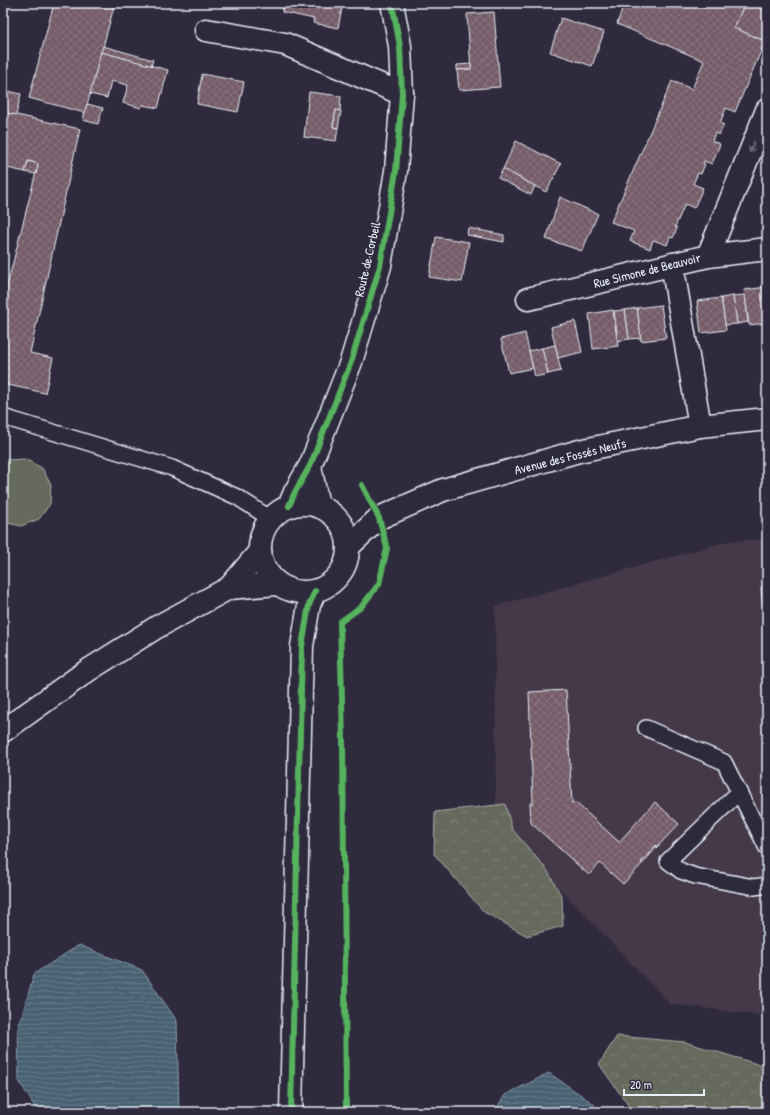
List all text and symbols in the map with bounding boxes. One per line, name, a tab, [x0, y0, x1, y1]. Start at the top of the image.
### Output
one-way arrow	[748, 140, 756, 152]
street label: Route de Corbeil	[350, 219, 384, 298]
street label: Rue Simone de Beauvoir	[591, 248, 703, 292]
street label: Avenue des Fossés Neufs	[512, 433, 628, 479]
scale bar	[624, 1071, 704, 1097]
text: 20 m	[630, 1076, 652, 1093]

